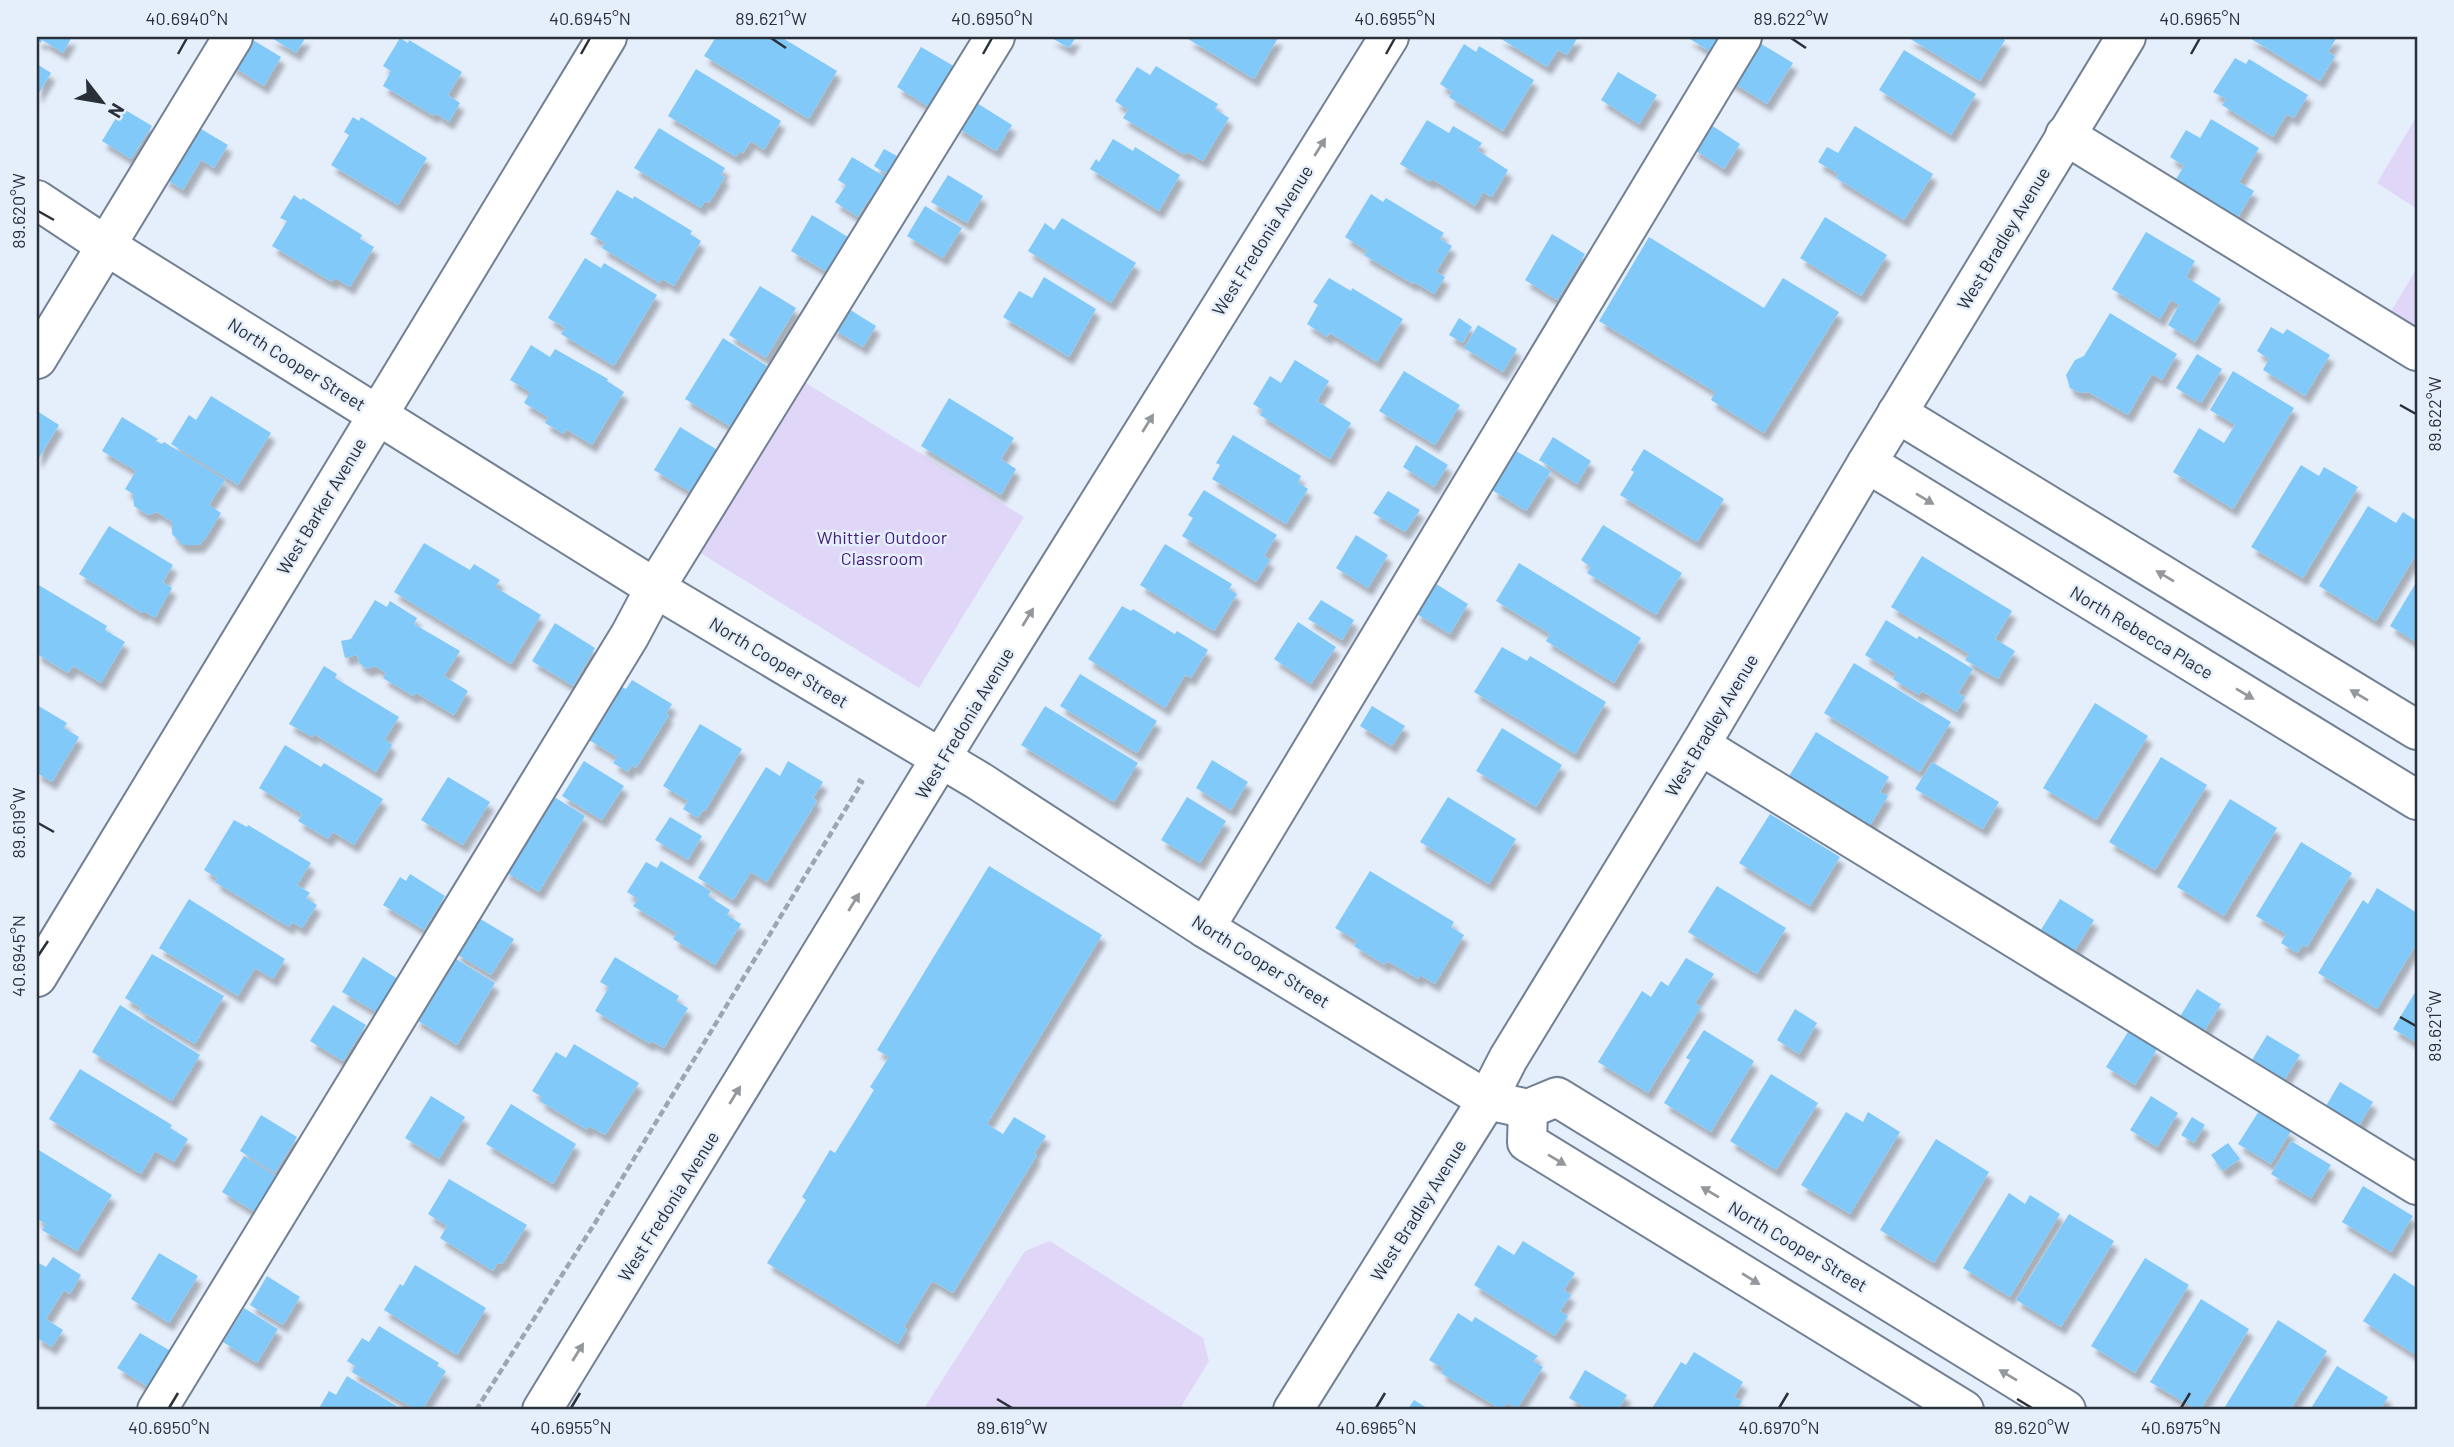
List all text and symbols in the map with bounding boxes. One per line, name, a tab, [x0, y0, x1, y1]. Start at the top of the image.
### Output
text: 40.6940°N	[146, 7, 228, 29]
text: 40.6945°N	[549, 7, 631, 29]
text: 89.621°W	[735, 7, 807, 29]
text: 40.6950°N	[951, 7, 1033, 29]
text: 40.6955°N	[1354, 7, 1436, 29]
text: 89.622°W	[1754, 7, 1829, 29]
text: 40.6965°N	[2159, 7, 2241, 29]
north arrow	[66, 66, 136, 136]
text: N	[104, 100, 130, 122]
one-way arrow	[1314, 137, 1327, 156]
street label: West Fredonia Avenue	[1207, 161, 1317, 319]
street label: West Bradley Avenue	[1952, 163, 2054, 313]
text: 89.620°W	[7, 173, 29, 249]
street label: North Cooper Street	[224, 313, 370, 415]
text: 89.622°W	[2423, 376, 2445, 452]
one-way arrow	[1142, 414, 1155, 433]
street label: West Barker Avenue	[271, 434, 371, 578]
one-way arrow	[1916, 492, 1935, 505]
park label: Whittier Outdoor Classroom	[817, 526, 948, 569]
one-way arrow	[2155, 570, 2174, 582]
street label: North Rebecca Place	[2067, 581, 2217, 683]
one-way arrow	[1022, 607, 1035, 626]
street label: North Cooper Street	[706, 612, 852, 712]
street label: West Fredonia Avenue	[910, 643, 1018, 803]
street label: West Bradley Avenue	[1660, 650, 1762, 800]
one-way arrow	[2235, 688, 2254, 701]
one-way arrow	[2349, 688, 2369, 701]
text: 89.619°W	[7, 787, 29, 859]
one-way arrow	[848, 892, 861, 911]
street label: North Cooper Street	[1188, 910, 1334, 1012]
text: 40.6945°N	[7, 915, 29, 997]
text: 89.621°W	[2423, 990, 2445, 1062]
one-way arrow	[729, 1086, 742, 1105]
street label: West Fredonia Avenue	[613, 1127, 723, 1285]
street label: West Bradley Avenue	[1366, 1135, 1470, 1285]
one-way arrow	[1547, 1154, 1567, 1167]
one-way arrow	[1700, 1186, 1719, 1198]
street label: North Cooper Street	[1725, 1196, 1871, 1296]
one-way arrow	[1741, 1273, 1760, 1286]
one-way arrow	[572, 1343, 584, 1362]
one-way arrow	[1999, 1368, 2018, 1381]
text: 40.6950°N	[128, 1416, 210, 1438]
text: 40.6955°N	[530, 1416, 612, 1438]
text: 89.619°W	[976, 1416, 1048, 1438]
text: 40.6965°N	[1335, 1416, 1417, 1438]
text: 40.6970°N	[1738, 1416, 1820, 1438]
text: 89.620°W	[1994, 1416, 2070, 1438]
text: 40.6975°N	[2141, 1416, 2221, 1438]

